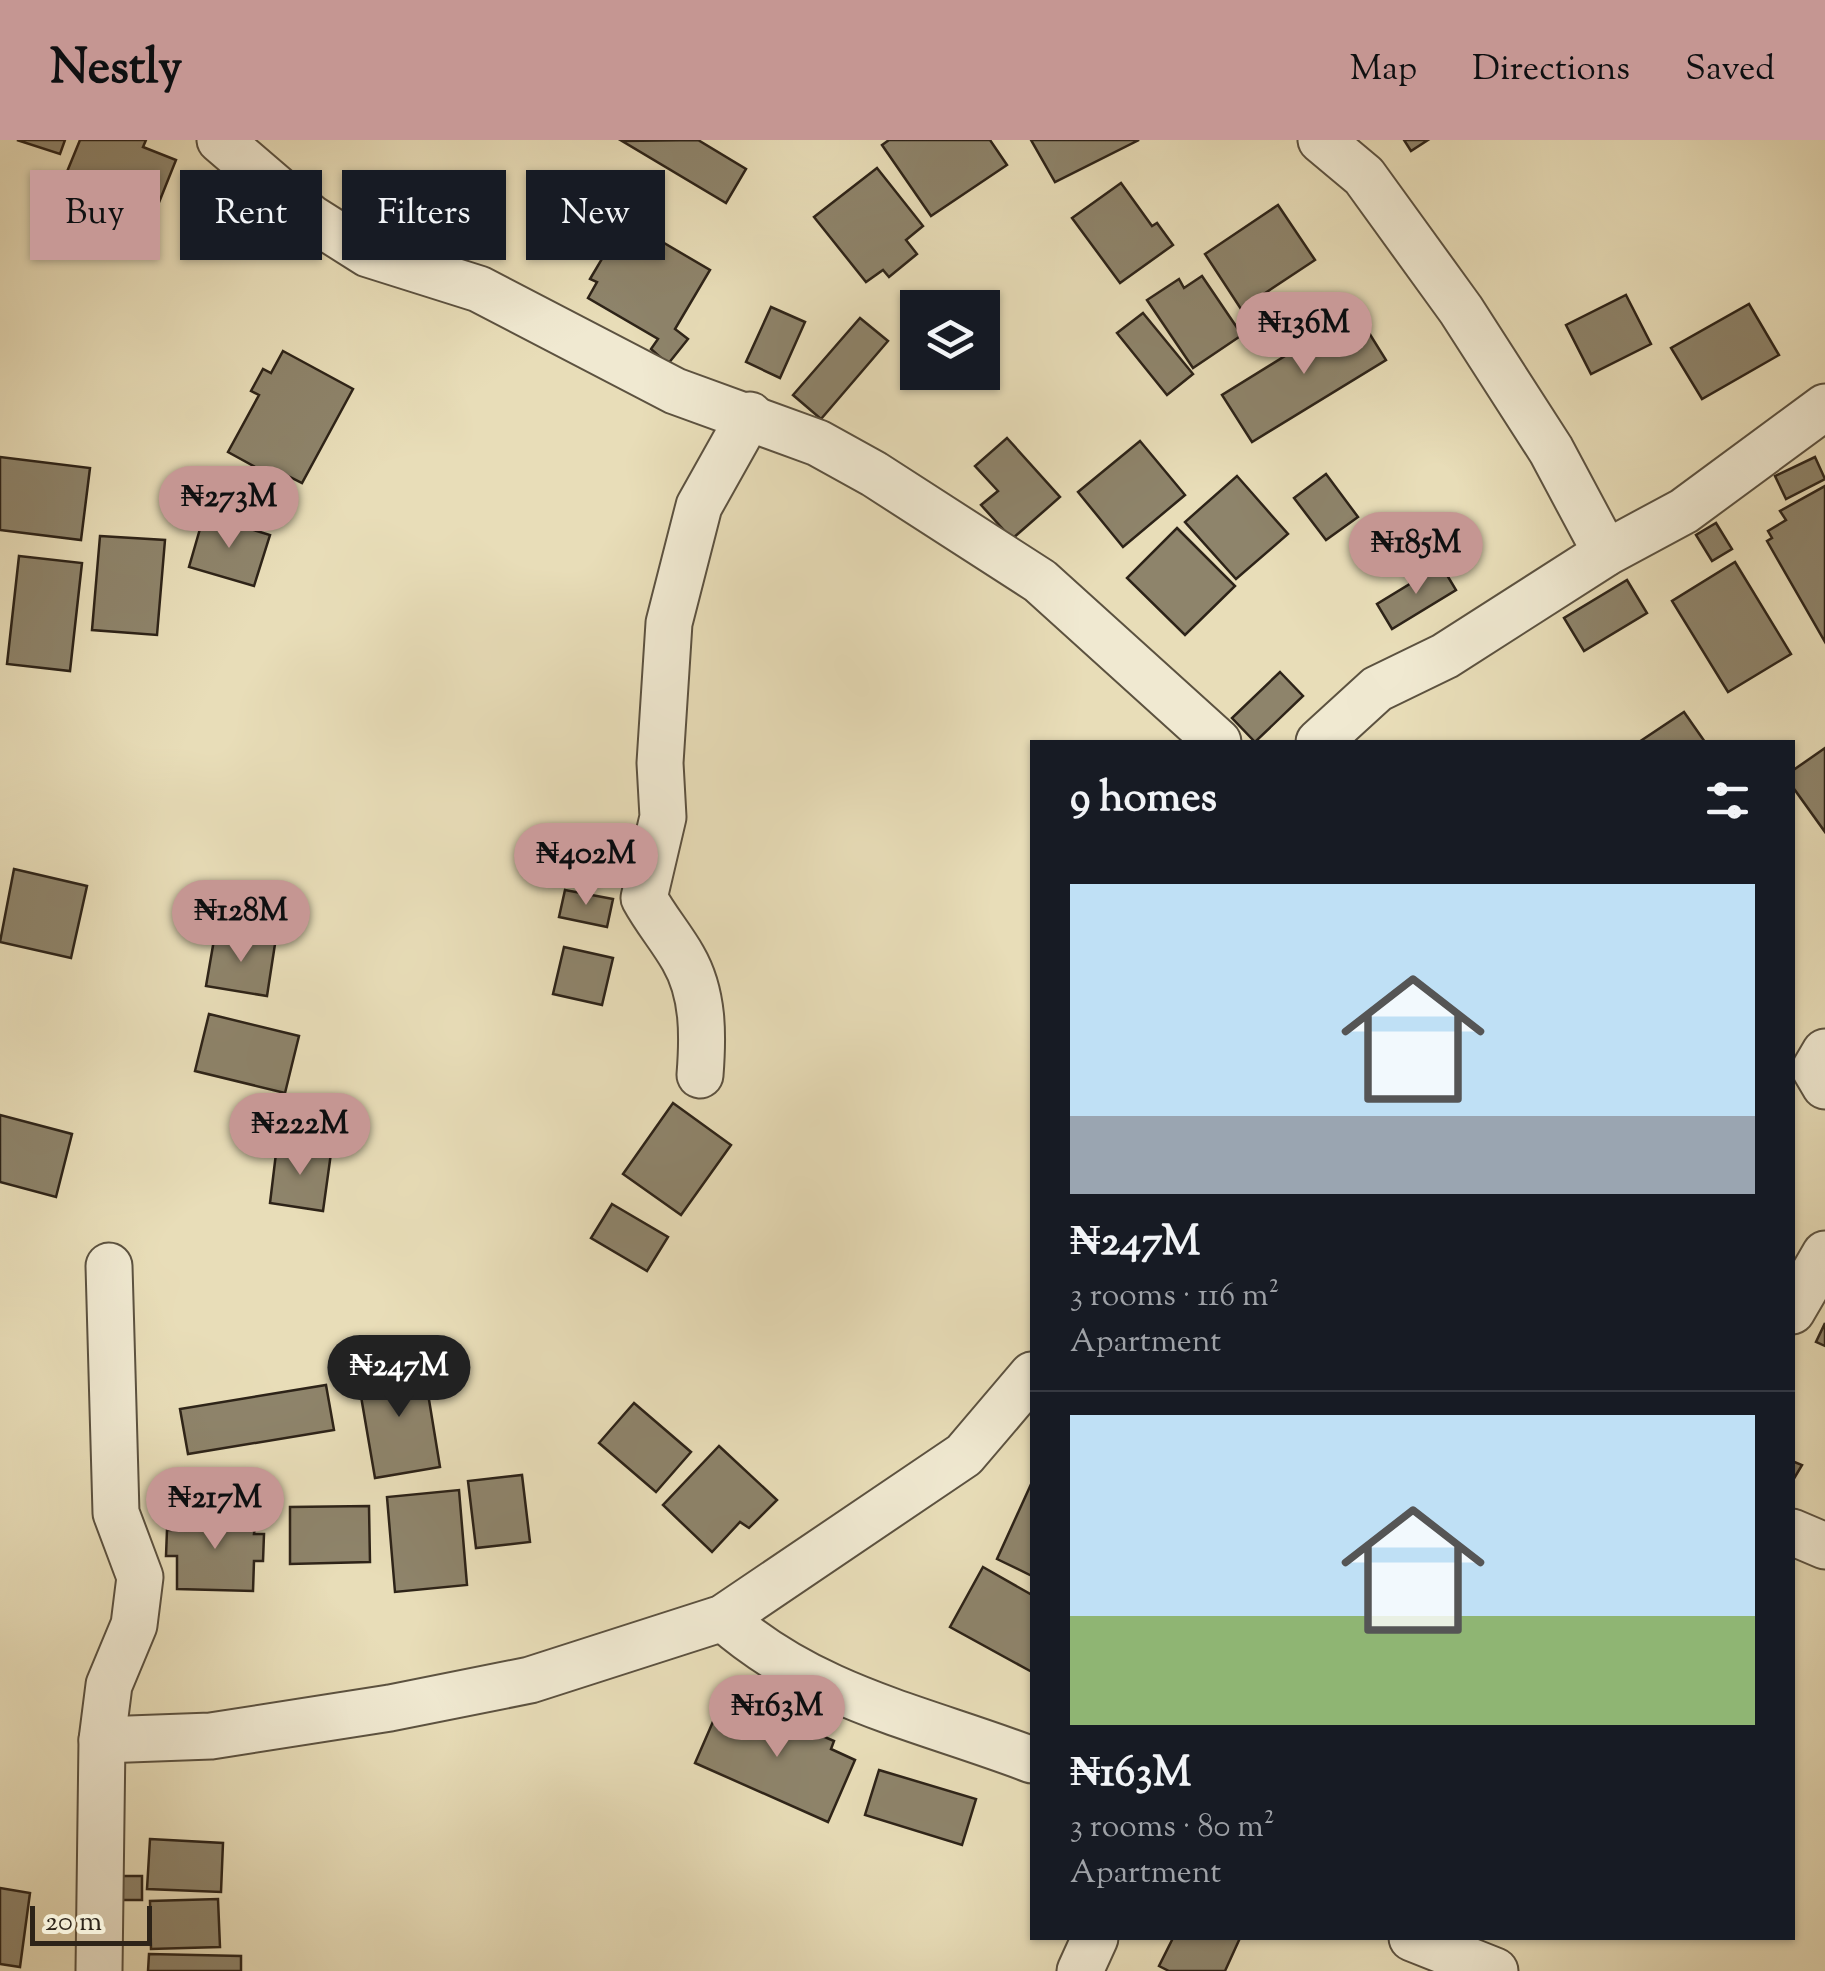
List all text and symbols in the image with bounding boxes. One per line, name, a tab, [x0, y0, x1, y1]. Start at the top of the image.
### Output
text: Nestly	[50, 36, 182, 105]
text: Map	[1350, 45, 1417, 96]
text: Directions	[1472, 45, 1630, 96]
text: Saved	[1685, 45, 1775, 96]
chip: Buy	[30, 170, 160, 260]
chip: Rent	[180, 170, 322, 260]
chip: Filters	[342, 170, 506, 260]
chip: New	[526, 170, 665, 260]
map controls	[900, 290, 1000, 390]
button: layers	[900, 290, 1000, 390]
pin: ₦136M	[1234, 292, 1374, 377]
text: ₦136M	[1258, 301, 1350, 347]
pin: ₦273M	[159, 466, 299, 551]
text: ₦273M	[181, 475, 277, 521]
pin: ₦185M	[1346, 512, 1486, 597]
text: ₦185M	[1371, 521, 1461, 567]
text: 9 homes	[1070, 770, 1217, 830]
icon: filters	[1700, 773, 1755, 828]
pin: ₦402M	[516, 823, 656, 908]
text: ₦402M	[536, 832, 636, 878]
pin: ₦128M	[171, 880, 311, 965]
text: ₦128M	[194, 889, 288, 935]
icon: home	[1323, 949, 1503, 1129]
pin: ₦222M	[230, 1093, 370, 1178]
text: ₦222M	[251, 1102, 349, 1148]
text: ₦247M	[1070, 1214, 1200, 1274]
text: 3 rooms · 116 m²	[1070, 1274, 1279, 1320]
text: Apartment	[1070, 1320, 1221, 1366]
pin: ₦247M	[329, 1335, 469, 1420]
text: ₦247M	[349, 1344, 449, 1390]
pin: ₦217M	[145, 1467, 285, 1552]
text: ₦217M	[168, 1476, 262, 1522]
icon: home	[1323, 1480, 1503, 1660]
pin: ₦163M	[707, 1675, 847, 1760]
text: ₦163M	[731, 1684, 823, 1730]
text: ₦163M	[1070, 1745, 1191, 1805]
text: 3 rooms · 80 m²	[1070, 1805, 1274, 1851]
text: Apartment	[1070, 1851, 1221, 1897]
scale bar	[30, 1901, 152, 1946]
text: 20 m	[45, 1903, 102, 1943]

